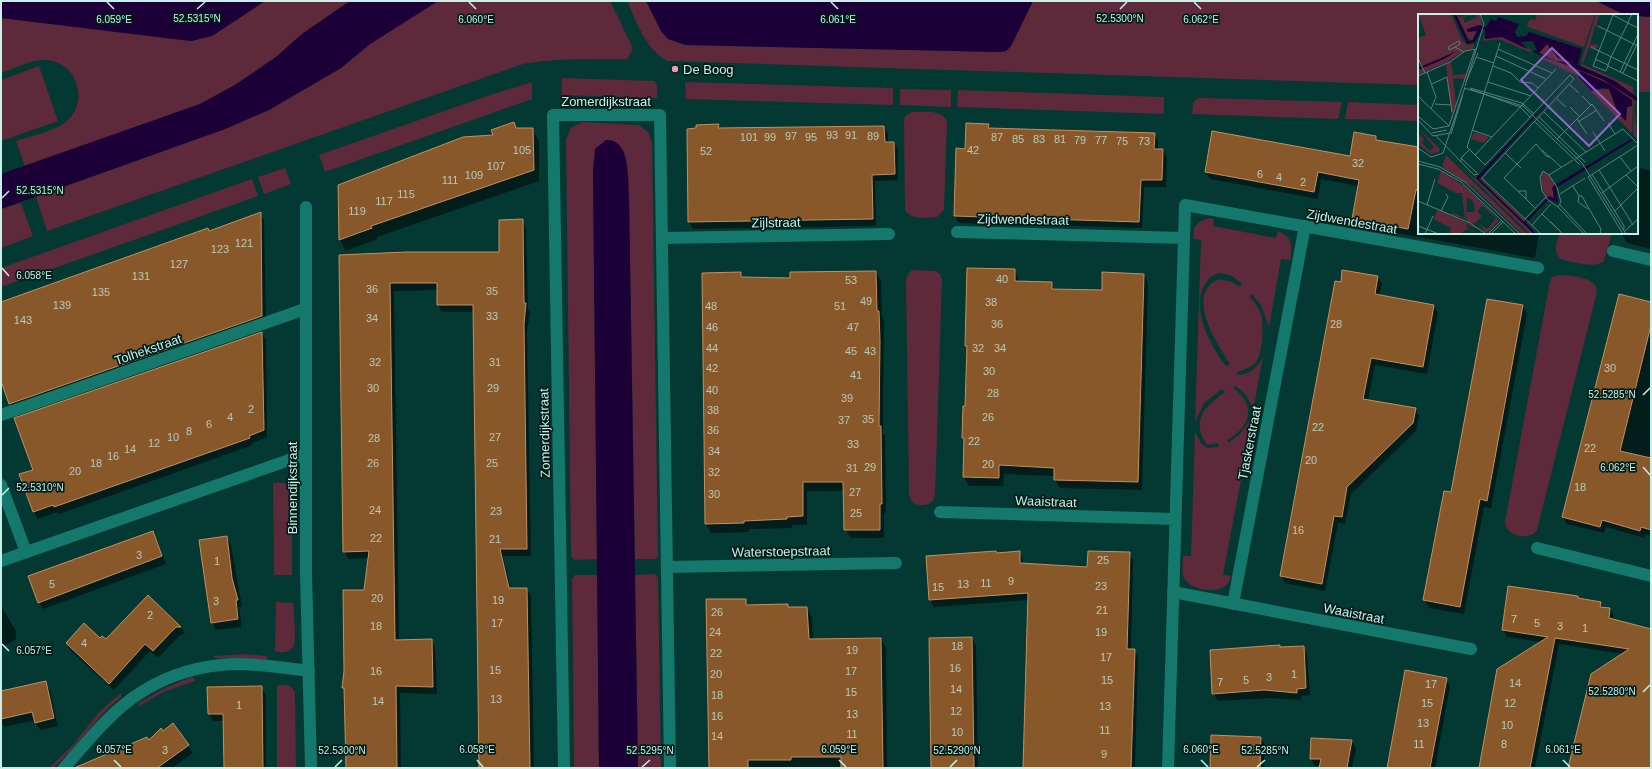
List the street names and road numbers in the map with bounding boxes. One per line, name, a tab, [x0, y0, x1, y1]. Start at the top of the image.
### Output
street label: Zomerdijkstraat	[561, 94, 651, 109]
street label: Zijdwendestraat	[1305, 206, 1399, 237]
street label: Zijdwendestraat	[977, 211, 1069, 228]
street label: Zijlstraat	[751, 215, 801, 230]
street label: Tolhekstraat	[113, 331, 184, 368]
street label: Zomerdijkstraat	[536, 388, 553, 478]
street label: Tjaskerstraat	[1235, 404, 1264, 481]
street label: Binnendijkstraat	[285, 441, 300, 534]
street label: Waaistraat	[1015, 493, 1077, 510]
street label: Waterstoepstraat	[732, 543, 831, 560]
street label: Waaistraat	[1322, 600, 1386, 627]

